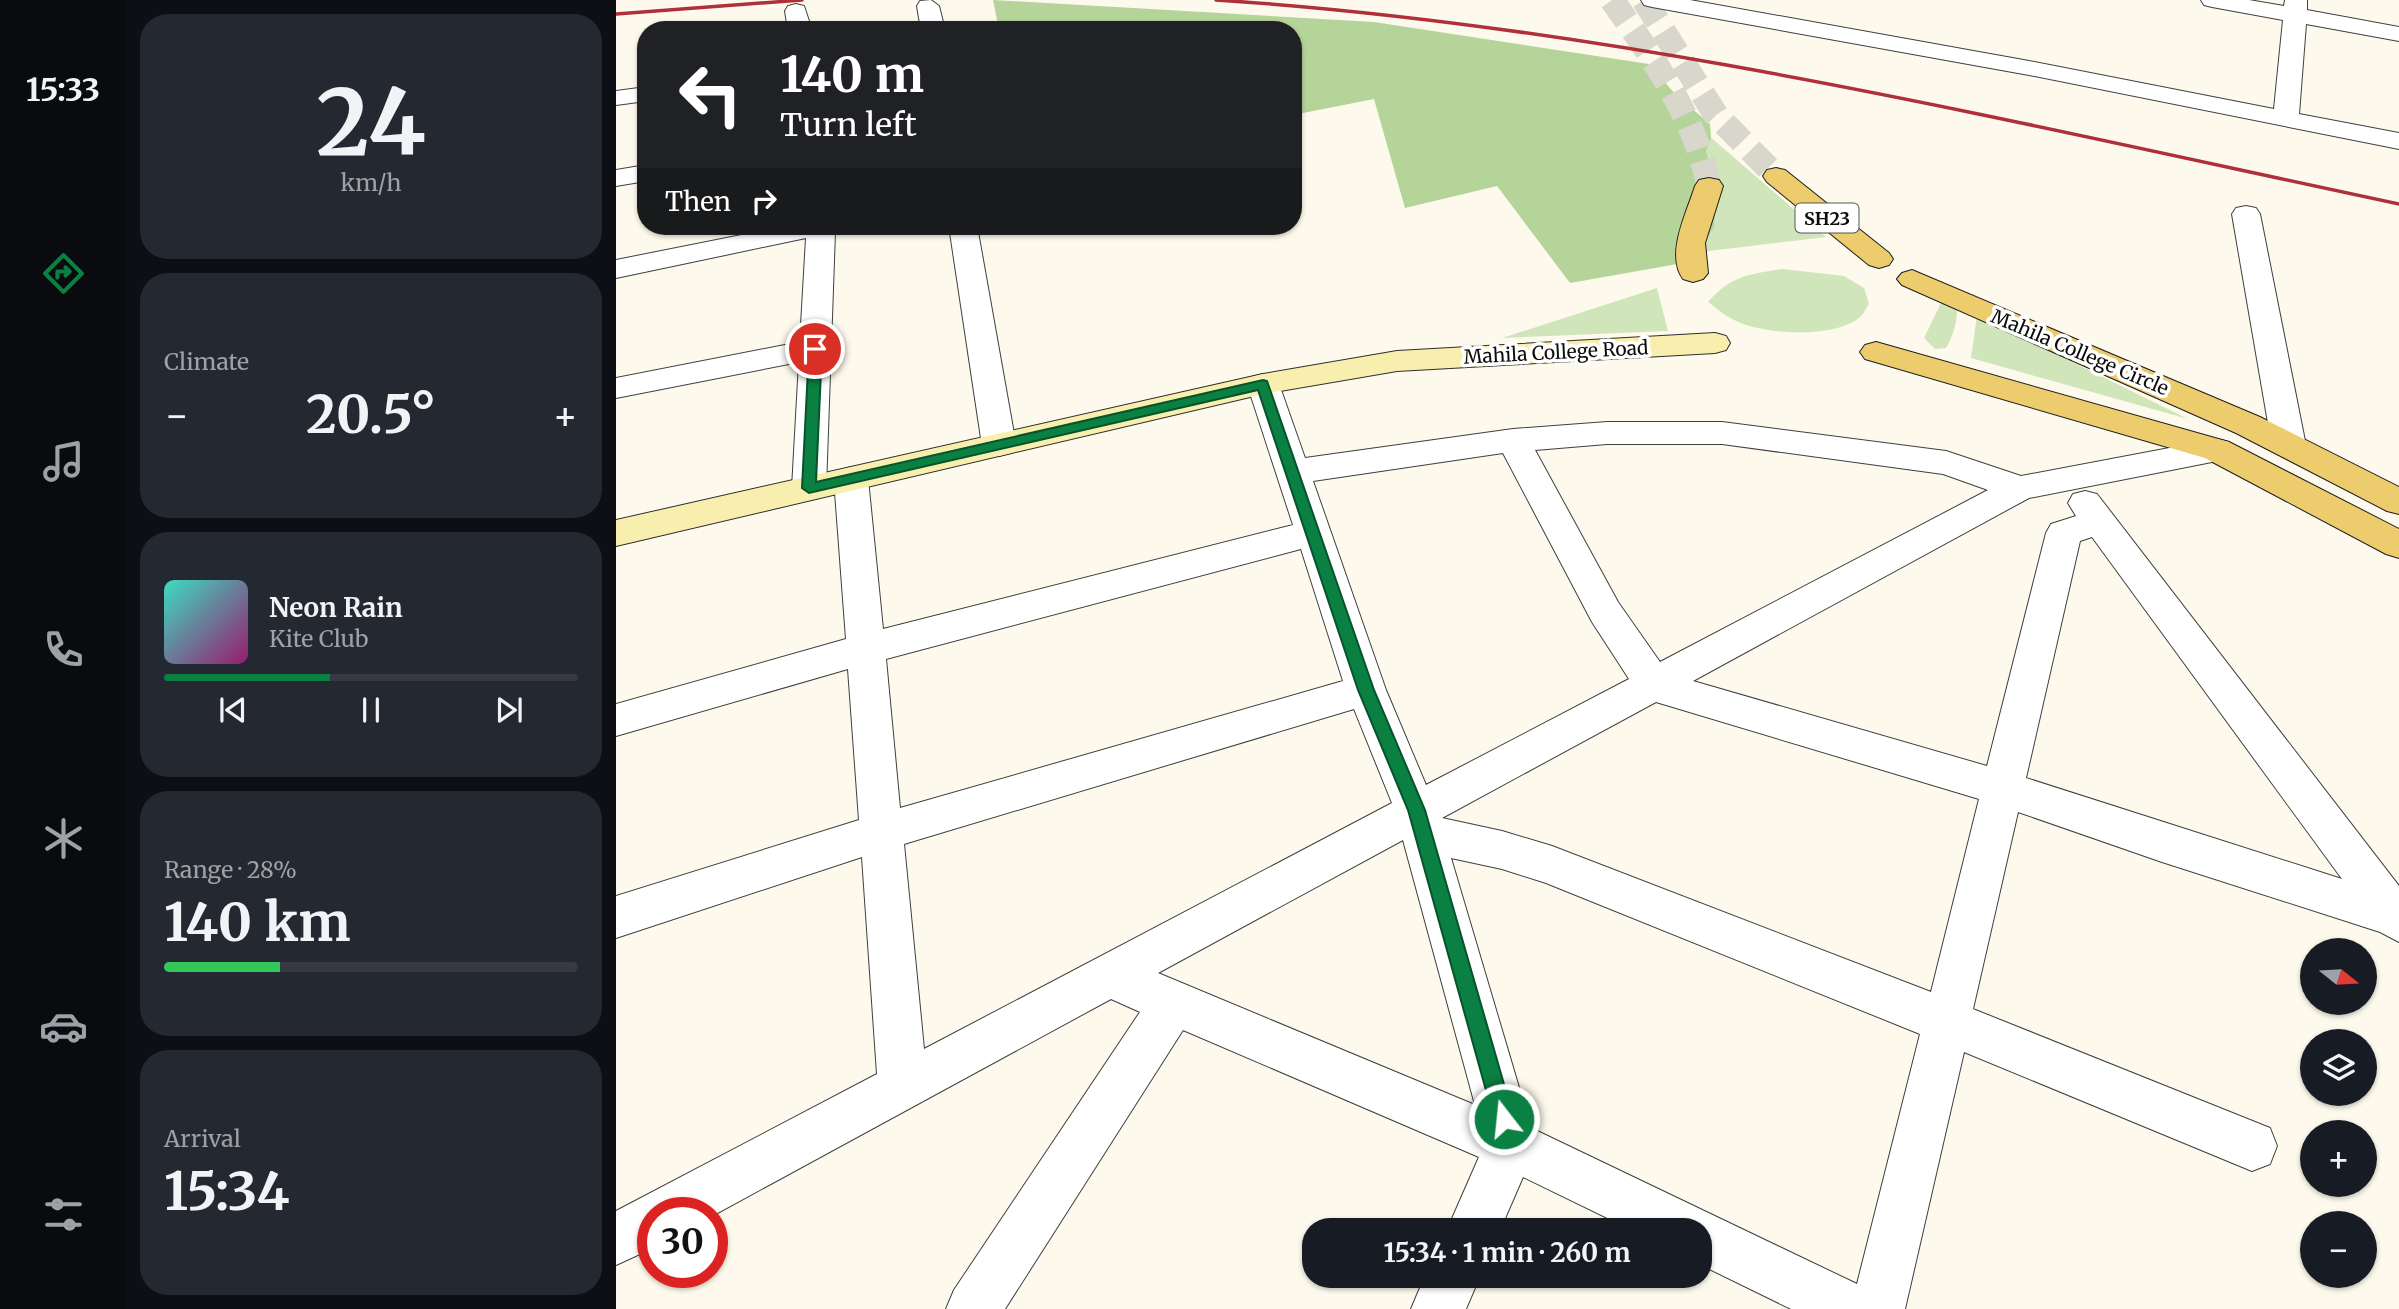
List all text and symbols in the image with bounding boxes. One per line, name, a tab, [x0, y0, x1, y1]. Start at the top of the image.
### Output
text: 140 m	[780, 44, 924, 105]
icon: left	[665, 49, 756, 140]
text: 24	[316, 65, 426, 180]
text: 15:33	[26, 70, 100, 110]
text: Turn left	[780, 105, 917, 145]
text: km/h	[341, 168, 401, 197]
icon: right	[745, 182, 783, 220]
text: Then	[665, 185, 731, 218]
road number: SH23	[1796, 204, 1858, 232]
icon: directions	[39, 249, 88, 298]
street label: Mahila College Circle	[1988, 304, 2172, 400]
pin	[785, 319, 845, 379]
icon: arrive	[796, 330, 834, 368]
street label: Mahila College Road	[1463, 335, 1649, 369]
text: Climate	[164, 347, 249, 376]
text: 20.5°	[306, 382, 436, 447]
text: −	[164, 392, 189, 439]
text: +	[553, 392, 578, 439]
icon: music	[39, 437, 88, 486]
text: Neon Rain	[269, 591, 403, 624]
text: Kite Club	[269, 624, 368, 653]
icon: phone	[39, 625, 88, 674]
icon: previous	[214, 691, 252, 729]
icon: pause	[352, 691, 390, 729]
icon: next	[490, 691, 528, 729]
icon: climate	[39, 814, 88, 863]
text: Range · 28%	[164, 855, 297, 884]
text: 140 km	[164, 890, 351, 955]
north arrow	[2300, 938, 2376, 1015]
map controls	[2300, 938, 2377, 1288]
icon: car	[39, 1002, 88, 1051]
button: layers	[2300, 1029, 2377, 1106]
position arrow	[1467, 1082, 1541, 1156]
button: +	[2300, 1120, 2377, 1197]
text: Arrival	[164, 1124, 241, 1153]
text: 15:34	[164, 1159, 290, 1224]
icon: filters	[39, 1190, 88, 1239]
speed limit sign: 30	[637, 1197, 728, 1288]
button: −	[2300, 1211, 2377, 1288]
text: 15:34 · 1 min · 260 m	[1383, 1236, 1631, 1269]

